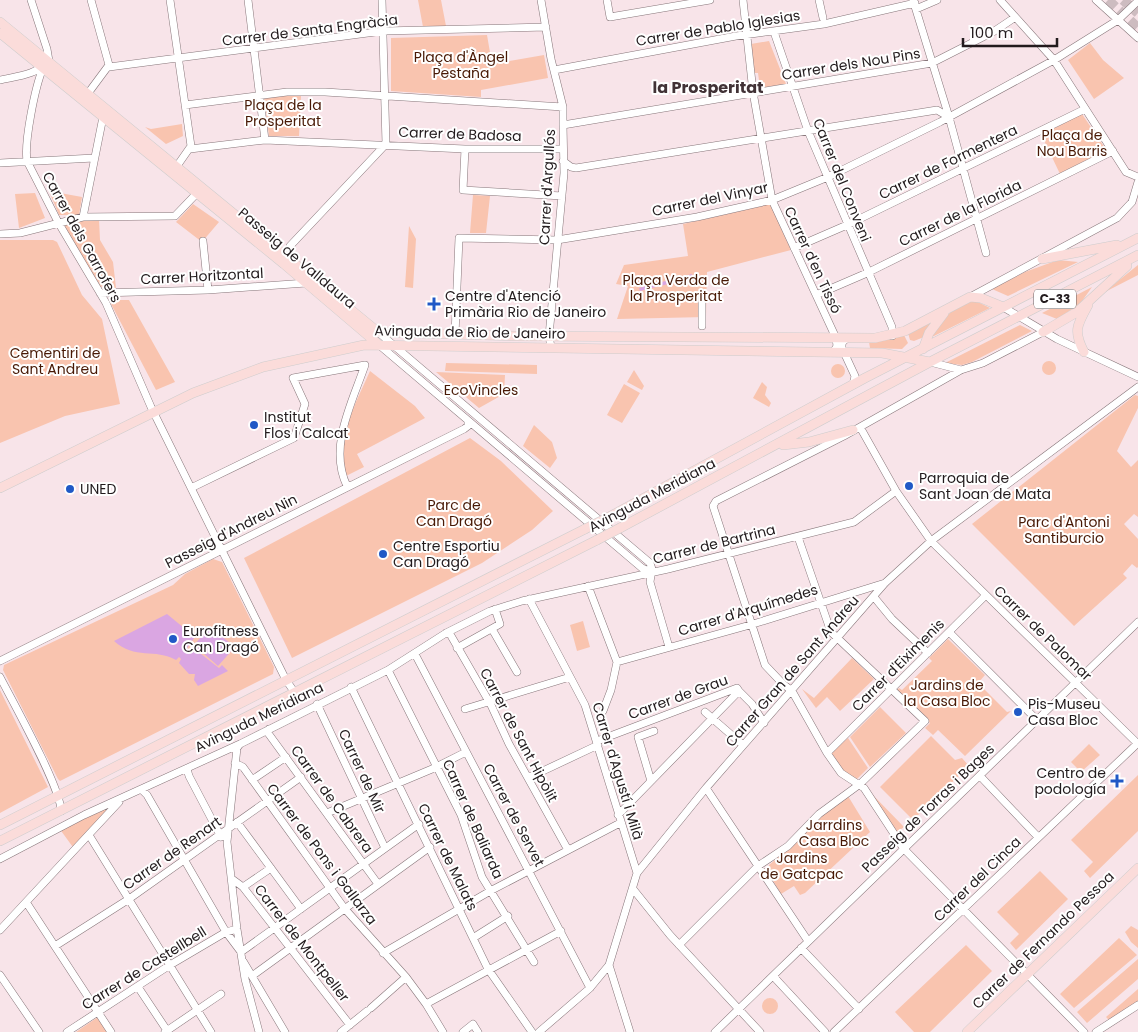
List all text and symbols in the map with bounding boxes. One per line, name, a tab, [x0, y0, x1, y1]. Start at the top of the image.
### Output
street label: Carrer de Pablo Iglesias	[634, 5, 802, 51]
street label: Carrer de Santa Engràcia	[221, 9, 399, 51]
scale bar	[963, 15, 1057, 47]
text: 100 m	[970, 22, 1013, 43]
street label: Carrer dels Nou Pins	[780, 43, 922, 85]
park label: Plaça d'Àngel Pestaña	[414, 47, 508, 83]
district label: la Prosperitat	[652, 76, 764, 99]
park label: Plaça de la Prosperitat	[244, 95, 322, 131]
street label: Carrer del Conveni	[808, 115, 876, 245]
street label: Carrer de Formentera	[875, 120, 1021, 204]
street label: Carrer de Badosa	[398, 122, 522, 146]
park label: Plaça de Nou Barris	[1037, 125, 1107, 161]
street label: Carrer d'Argullós	[534, 128, 560, 246]
street label: Carrer dels Garrofers	[38, 168, 126, 306]
street label: Carrer de la Florida	[895, 175, 1025, 251]
street label: Carrer del Vinyar	[650, 177, 770, 221]
street label: Passeig de Valldaura	[234, 203, 360, 313]
street label: Carrer d'en Tissó	[779, 203, 847, 317]
street label: Carrer Horitzontal	[140, 263, 264, 289]
park label: Plaça Verda de la Prosperitat	[623, 270, 730, 306]
place label: Centre d'Atenció Primària Rio de Janeiro	[445, 286, 606, 322]
road number: C-33	[1034, 290, 1076, 308]
marker: Centre d'Atenció Primària Rio de Janeiro	[427, 297, 441, 311]
street label: Avinguda de Rio de Janeiro	[374, 320, 566, 344]
park label: Cementiri de Sant Andreu	[10, 343, 101, 379]
park label: EcoVincles	[444, 380, 518, 400]
place label: Institut Flos i Calcat	[264, 407, 348, 443]
marker: Institut Flos i Calcat	[248, 419, 260, 431]
street label: Avinguda Meridiana	[585, 453, 719, 537]
place label: Parroquia de Sant Joan de Mata	[919, 468, 1051, 504]
place label: UNED	[80, 479, 116, 499]
marker: Parroquia de Sant Joan de Mata	[903, 480, 915, 492]
marker: UNED	[64, 483, 76, 495]
street label: Passeig d'Andreu Nin	[161, 489, 301, 573]
park label: Parc de Can Dragó	[416, 495, 492, 531]
park label: Parc d'Antoni Santiburcio	[1018, 512, 1110, 548]
street label: Carrer de Bartrina	[651, 519, 777, 569]
place label: Centre Esportiu Can Dragó	[393, 536, 500, 572]
marker: Centre Esportiu Can Dragó	[377, 548, 389, 560]
street label: Carrer d'Arquímedes	[676, 579, 820, 641]
street label: Carrer de Palomar	[990, 581, 1096, 685]
street label: Carrer Gran de Sant Andreu	[721, 591, 863, 751]
street label: Carrer d'Eiximenis	[847, 614, 949, 716]
place label: Eurofitness Can Dragó	[183, 621, 259, 657]
marker: Eurofitness Can Dragó	[167, 633, 179, 645]
street label: Carrer de Sant Hipòlit	[475, 664, 563, 806]
street label: Carrer de Grau	[625, 670, 731, 724]
park label: Jardins de la Casa Bloc	[904, 675, 990, 711]
street label: Avinguda Meridiana	[191, 677, 327, 757]
place label: Pis-Museu Casa Bloc	[1028, 694, 1101, 730]
street label: Carrer d'Agustí i Milà	[588, 700, 648, 842]
marker: Pis-Museu Casa Bloc	[1012, 706, 1024, 718]
street label: Carrer de Mir	[334, 726, 390, 816]
street label: Passeig de Torras i Bages	[857, 739, 999, 877]
street label: Carrer de Cabrera	[286, 741, 378, 857]
street label: Carrer de Baliarda	[438, 756, 508, 882]
street label: Carrer de Servet	[478, 760, 550, 870]
place label: Centro de podología	[1034, 763, 1106, 799]
marker: Centro de podología	[1110, 774, 1124, 788]
street label: Carrer de Pons i Gallarza	[262, 779, 382, 929]
street label: Carrer de Malats	[413, 800, 483, 914]
street label: Carrer de Renart	[119, 811, 225, 895]
park label: Jarrdins Casa Bloc	[799, 815, 869, 851]
street label: Carrer del Cinca	[929, 832, 1025, 926]
park label: Jardins de Gatcpac	[760, 848, 844, 884]
street label: Carrer de Fernando Pessoa	[968, 867, 1118, 1013]
street label: Carrer de Montpeller	[250, 880, 354, 1006]
street label: Carrer de Castellbell	[78, 921, 210, 1015]

